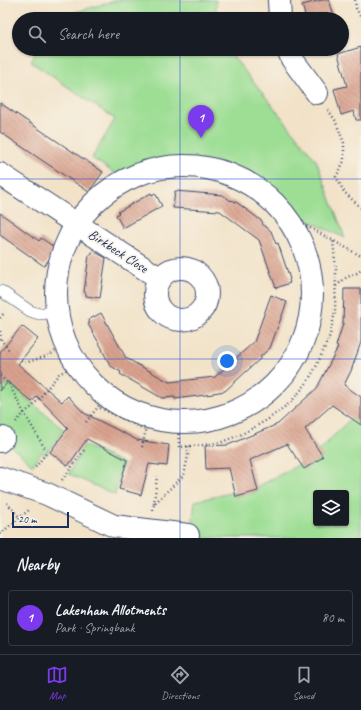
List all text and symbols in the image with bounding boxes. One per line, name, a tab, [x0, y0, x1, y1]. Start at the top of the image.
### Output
search box	[12, 12, 349, 56]
icon: search	[26, 23, 48, 45]
text: Search here	[58, 25, 119, 44]
pin: 1	[188, 105, 214, 138]
street label: Birkbeck Close	[85, 225, 152, 277]
your location	[217, 351, 237, 371]
map controls	[313, 490, 349, 526]
button: layers	[313, 490, 349, 526]
scale bar	[12, 510, 69, 529]
text: 20 m	[18, 512, 37, 526]
text: Nearby	[16, 554, 59, 575]
text: Lakenham Allotments	[55, 601, 166, 620]
text: 1	[27, 610, 33, 626]
text: 80 m	[322, 610, 344, 626]
text: Park · Springbank	[55, 620, 135, 636]
tab: Map	[46, 664, 68, 702]
tab: Directions	[161, 664, 200, 702]
tab: Saved	[293, 664, 315, 702]

